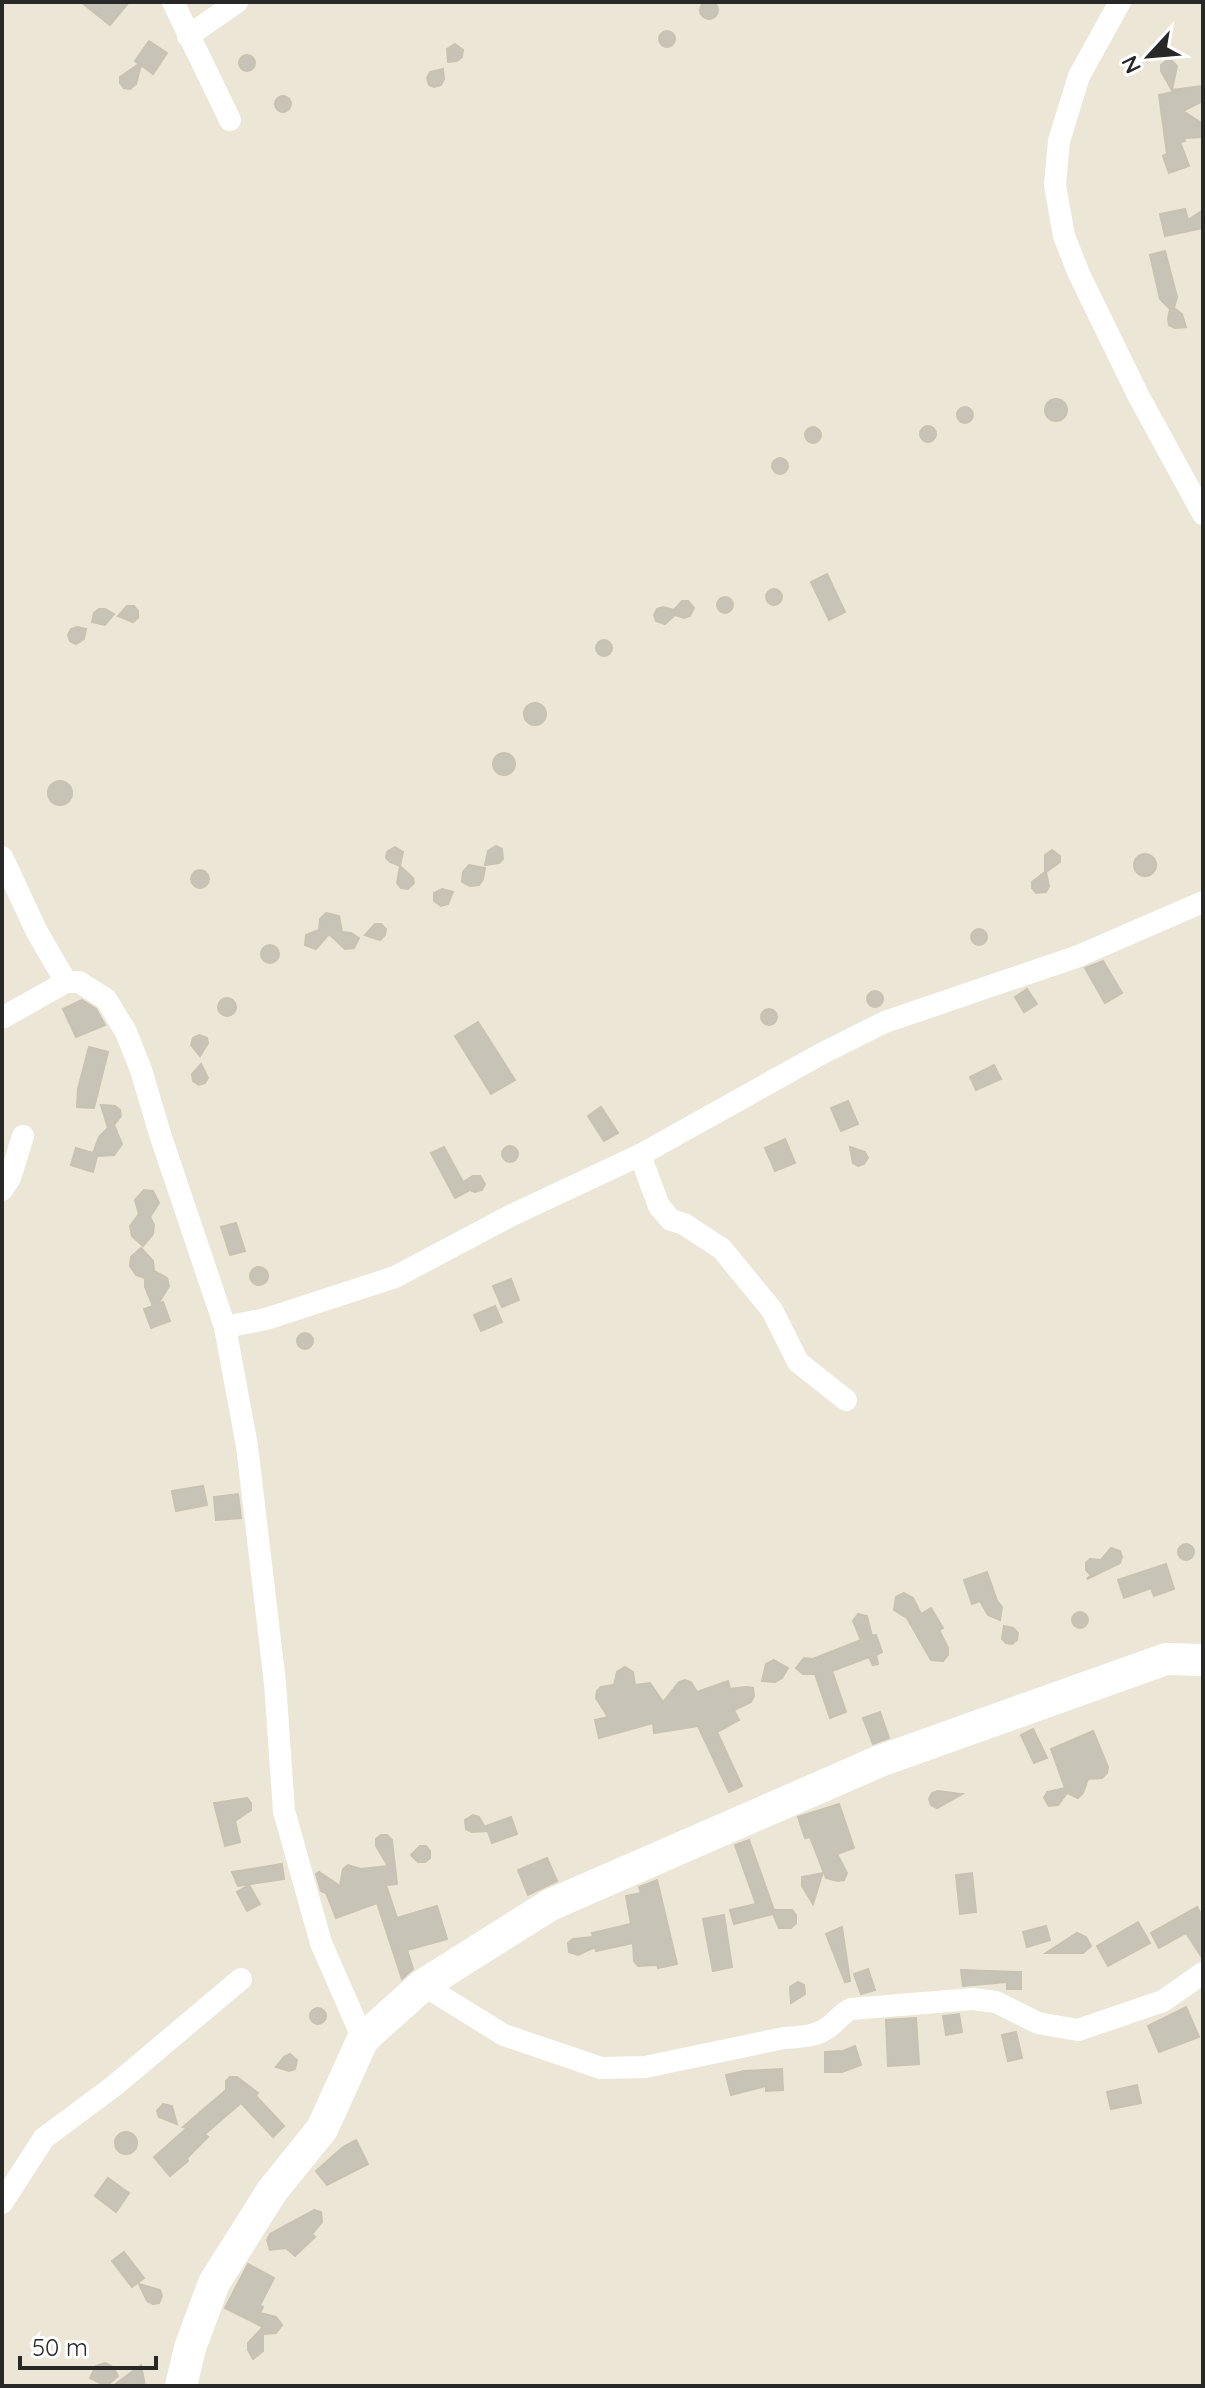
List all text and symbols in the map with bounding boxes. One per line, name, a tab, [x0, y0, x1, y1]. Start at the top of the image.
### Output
north arrow	[1109, 16, 1189, 96]
text: N	[1115, 51, 1147, 78]
scale bar	[20, 2320, 156, 2370]
text: 50 m	[32, 2332, 88, 2362]

